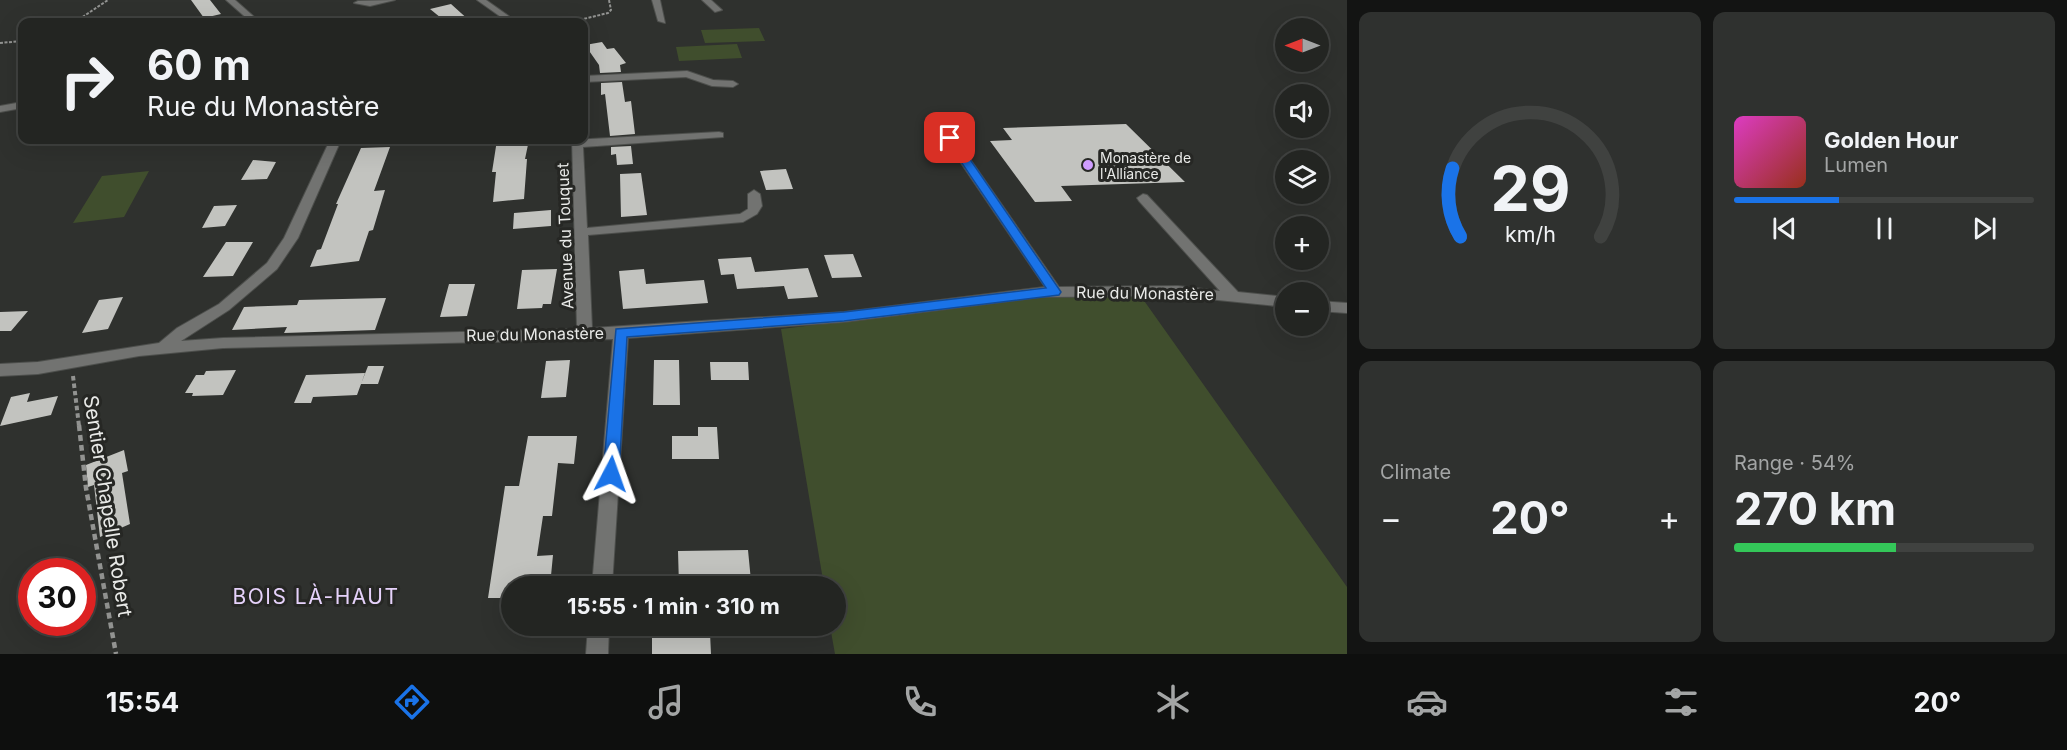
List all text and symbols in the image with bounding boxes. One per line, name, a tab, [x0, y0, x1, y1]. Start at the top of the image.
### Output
north arrow	[1275, 18, 1329, 72]
map controls	[1275, 18, 1329, 336]
text: 60 m	[147, 39, 251, 90]
icon: right	[48, 42, 126, 120]
button: sound	[1275, 84, 1329, 138]
text: Rue du Monastère	[147, 90, 379, 123]
pin	[924, 112, 975, 163]
icon: arrive	[933, 121, 966, 154]
text: Golden Hour	[1824, 127, 1958, 153]
place label: Monastère de l'Alliance	[1100, 149, 1191, 182]
button: layers	[1275, 150, 1329, 204]
text: 29	[1490, 152, 1570, 227]
text: Lumen	[1824, 153, 1888, 177]
marker: Monastère de l'Alliance	[1081, 158, 1095, 172]
street label: Avenue du Touquet	[552, 162, 578, 310]
icon: previous	[1768, 212, 1801, 245]
icon: pause	[1868, 212, 1901, 245]
icon: next	[1968, 212, 2001, 245]
button: +	[1275, 216, 1329, 270]
text: km/h	[1505, 222, 1555, 248]
street label: Rue du Monastère	[1076, 282, 1214, 304]
button: −	[1275, 282, 1329, 336]
street label: Rue du Monastère	[466, 323, 604, 345]
street label: Sentier Chapelle Robert	[79, 394, 137, 619]
position arrow	[579, 442, 643, 506]
text: Range · 54%	[1734, 451, 1855, 475]
text: Climate	[1380, 460, 1451, 484]
text: 270 km	[1734, 481, 1896, 536]
text: 20°	[1490, 490, 1570, 545]
text: −	[1380, 498, 1402, 538]
text: +	[1658, 498, 1680, 538]
speed limit sign: 30	[18, 558, 96, 636]
district label: BOIS LÀ-HAUT	[233, 583, 400, 609]
text: 15:55 · 1 min · 310 m	[567, 593, 780, 619]
icon: directions	[391, 681, 433, 723]
icon: music	[645, 681, 687, 723]
icon: phone	[899, 681, 941, 723]
icon: climate	[1152, 681, 1194, 723]
icon: car	[1406, 681, 1448, 723]
icon: filters	[1660, 681, 1702, 723]
text: 15:54	[106, 686, 179, 719]
text: 20°	[1913, 686, 1961, 719]

